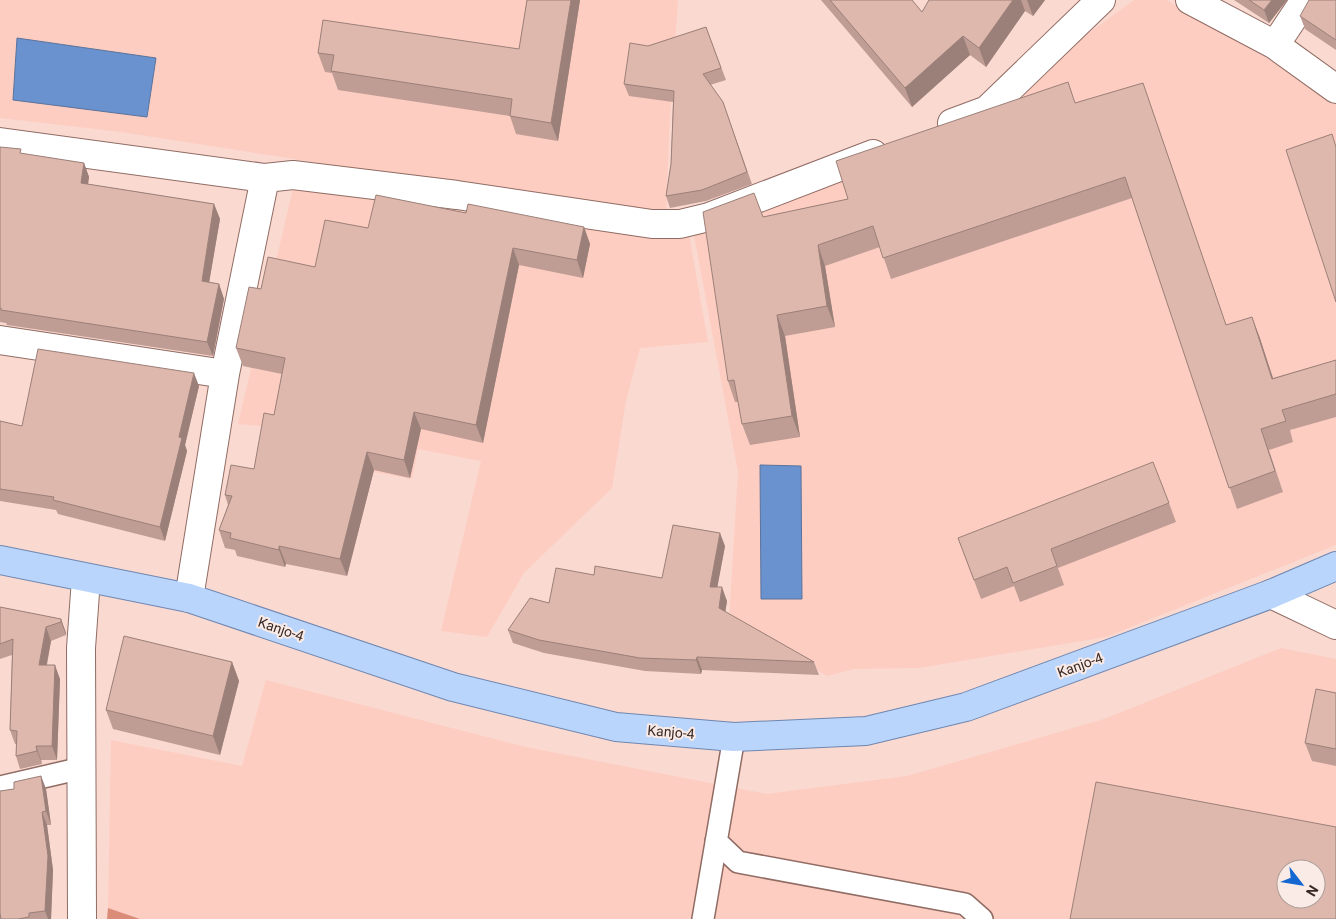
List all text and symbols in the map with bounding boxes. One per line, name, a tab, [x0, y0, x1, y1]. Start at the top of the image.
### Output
street label: Kanjo-4	[256, 614, 306, 644]
street label: Kanjo-4	[1055, 649, 1105, 681]
street label: Kanjo-4	[647, 722, 695, 742]
north arrow	[1276, 859, 1326, 909]
text: N	[1303, 882, 1322, 899]

